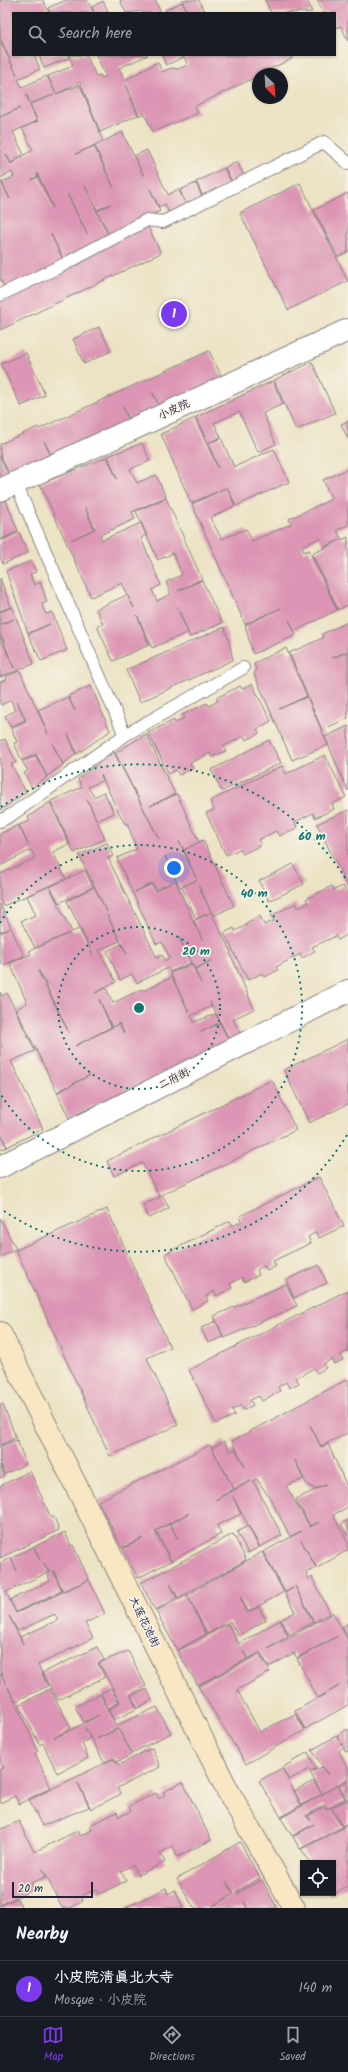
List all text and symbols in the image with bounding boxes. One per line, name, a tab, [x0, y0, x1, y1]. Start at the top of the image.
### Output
search box	[12, 12, 336, 56]
text: Search here	[58, 22, 132, 46]
icon: search	[26, 23, 48, 45]
north arrow	[252, 68, 288, 104]
pin: 1	[161, 299, 187, 329]
street label: 小皮院	[155, 395, 193, 425]
text: 60 m	[298, 827, 326, 846]
your location	[164, 858, 184, 878]
text: 40 m	[240, 884, 268, 903]
text: 20 m	[182, 942, 210, 961]
centre of rings	[132, 1001, 146, 1015]
street label: 二府街	[155, 1063, 194, 1095]
street label: 大莲花池街	[124, 1593, 165, 1652]
map controls	[300, 1860, 336, 1896]
button: locate	[300, 1860, 336, 1896]
scale bar	[12, 1880, 93, 1899]
text: 20 m	[18, 1880, 43, 1898]
text: Nearby	[16, 1921, 68, 1948]
text: 小皮院清真北大寺	[54, 1966, 174, 1990]
text: 1	[27, 1978, 31, 1999]
text: 140 m	[299, 1978, 332, 1999]
text: Mosque · 小皮院	[54, 1990, 146, 2011]
tab: Map	[42, 2024, 64, 2066]
tab: Directions	[149, 2024, 195, 2066]
tab: Saved	[280, 2024, 306, 2066]

